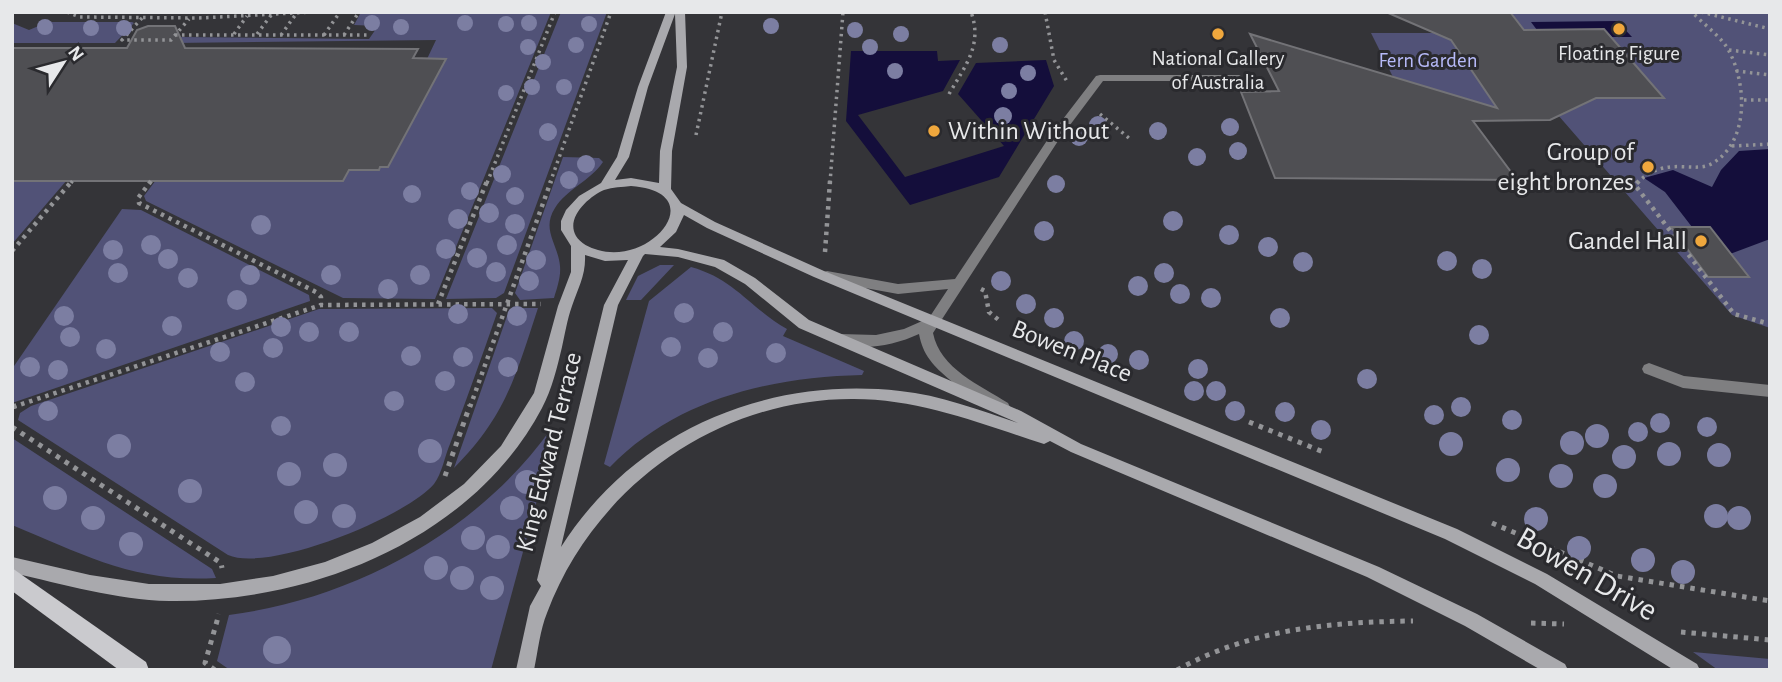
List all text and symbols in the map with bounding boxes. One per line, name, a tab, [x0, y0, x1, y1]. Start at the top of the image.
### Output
marker: Floating Figure	[1611, 21, 1627, 37]
marker: National Gallery of Australia	[1210, 26, 1226, 42]
north arrow	[28, 28, 98, 98]
text: N	[64, 43, 87, 65]
place label: Floating Figure	[1558, 43, 1680, 64]
place label: National Gallery of Australia	[1152, 48, 1284, 93]
park label: Fern Garden	[1378, 50, 1478, 71]
place label: Within Without	[948, 118, 1109, 144]
marker: Within Without	[926, 123, 942, 139]
place label: Group of eight bronzes	[1498, 139, 1636, 195]
marker: Group of eight bronzes	[1640, 159, 1656, 175]
place label: Gandel Hall	[1568, 228, 1687, 254]
marker: Gandel Hall	[1693, 233, 1709, 249]
street label: Bowen Place	[1008, 315, 1136, 387]
street label: King Edward Terrace	[512, 350, 586, 554]
street label: Bowen Drive	[1511, 521, 1663, 627]

